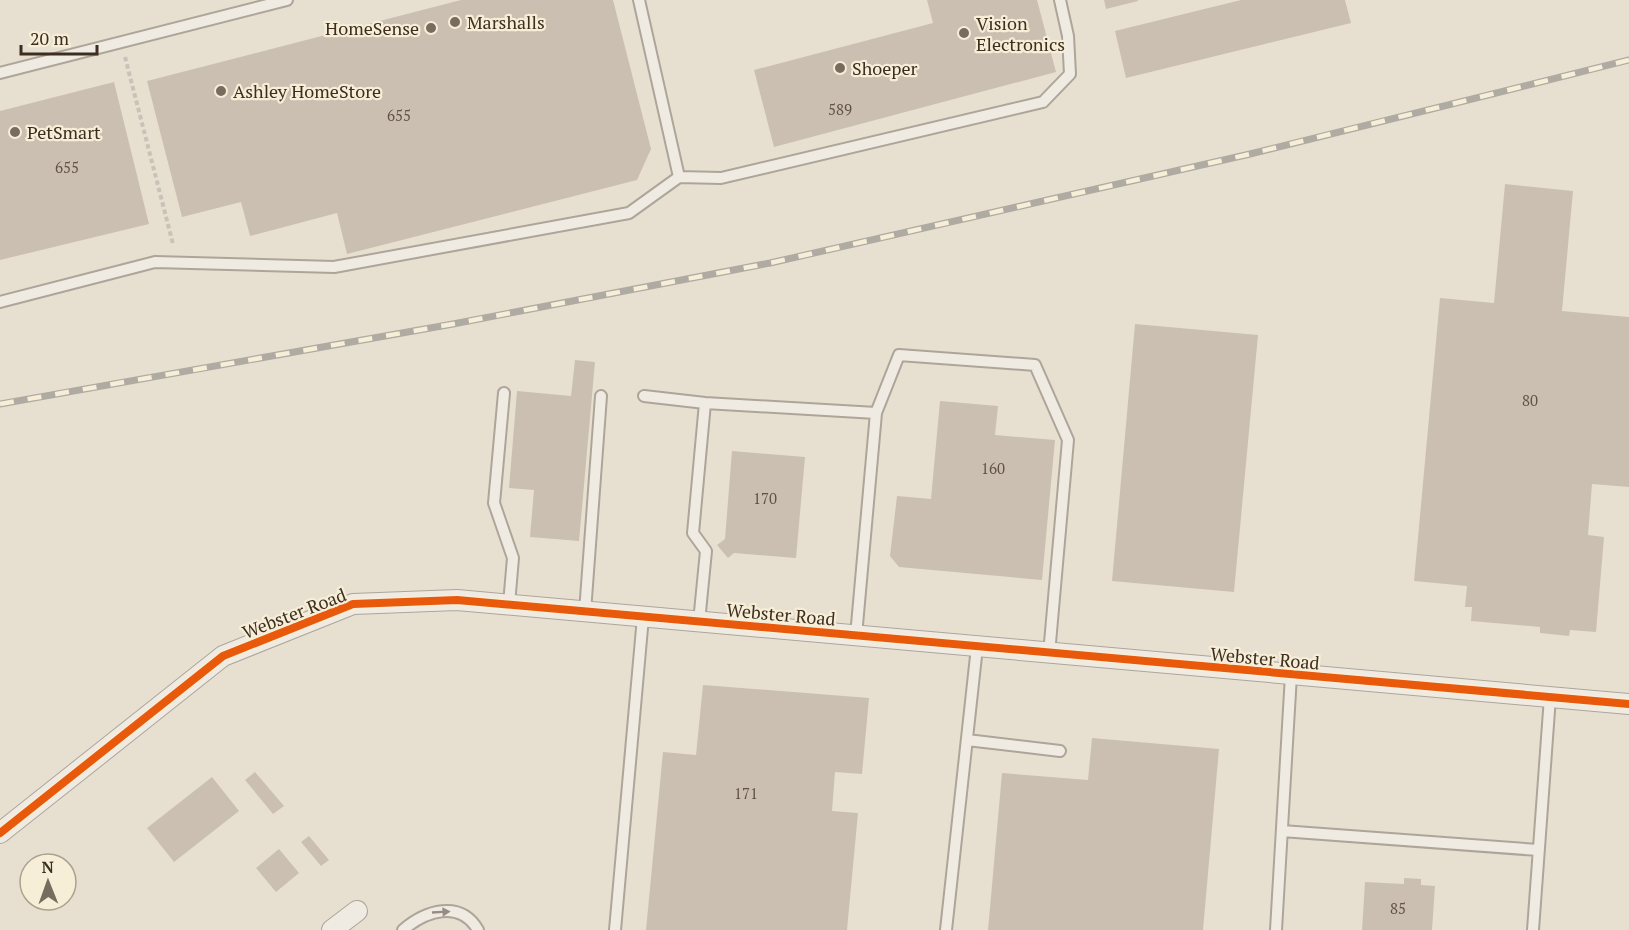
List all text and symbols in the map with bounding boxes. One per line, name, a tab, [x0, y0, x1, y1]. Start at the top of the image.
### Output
place label: Marshalls	[467, 10, 545, 34]
place label: Vision Electronics	[976, 11, 1065, 56]
marker: Marshalls	[448, 15, 462, 29]
place label: HomeSense	[325, 16, 419, 40]
scale bar	[21, 18, 98, 56]
marker: HomeSense	[424, 21, 438, 35]
text: 20 m	[30, 26, 70, 50]
marker: Vision Electronics	[957, 26, 971, 40]
place label: Shoeper	[852, 56, 917, 80]
marker: Shoeper	[833, 61, 847, 75]
place label: Ashley HomeStore	[233, 79, 381, 103]
marker: Ashley HomeStore	[214, 84, 228, 98]
house number: 589	[828, 99, 852, 119]
house number: 655	[387, 105, 411, 125]
place label: PetSmart	[27, 120, 101, 144]
marker: PetSmart	[8, 125, 22, 139]
house number: 655	[55, 157, 79, 177]
house number: 80	[1522, 390, 1538, 410]
house number: 160	[981, 458, 1005, 478]
house number: 170	[753, 488, 777, 508]
street label: Webster Road	[239, 582, 349, 644]
street label: Webster Road	[725, 597, 837, 631]
street label: Webster Road	[1209, 641, 1321, 675]
house number: 171	[734, 783, 758, 803]
north arrow	[18, 852, 78, 912]
text: N	[41, 856, 54, 878]
house number: 85	[1390, 898, 1406, 918]
one-way arrow	[432, 907, 451, 916]

